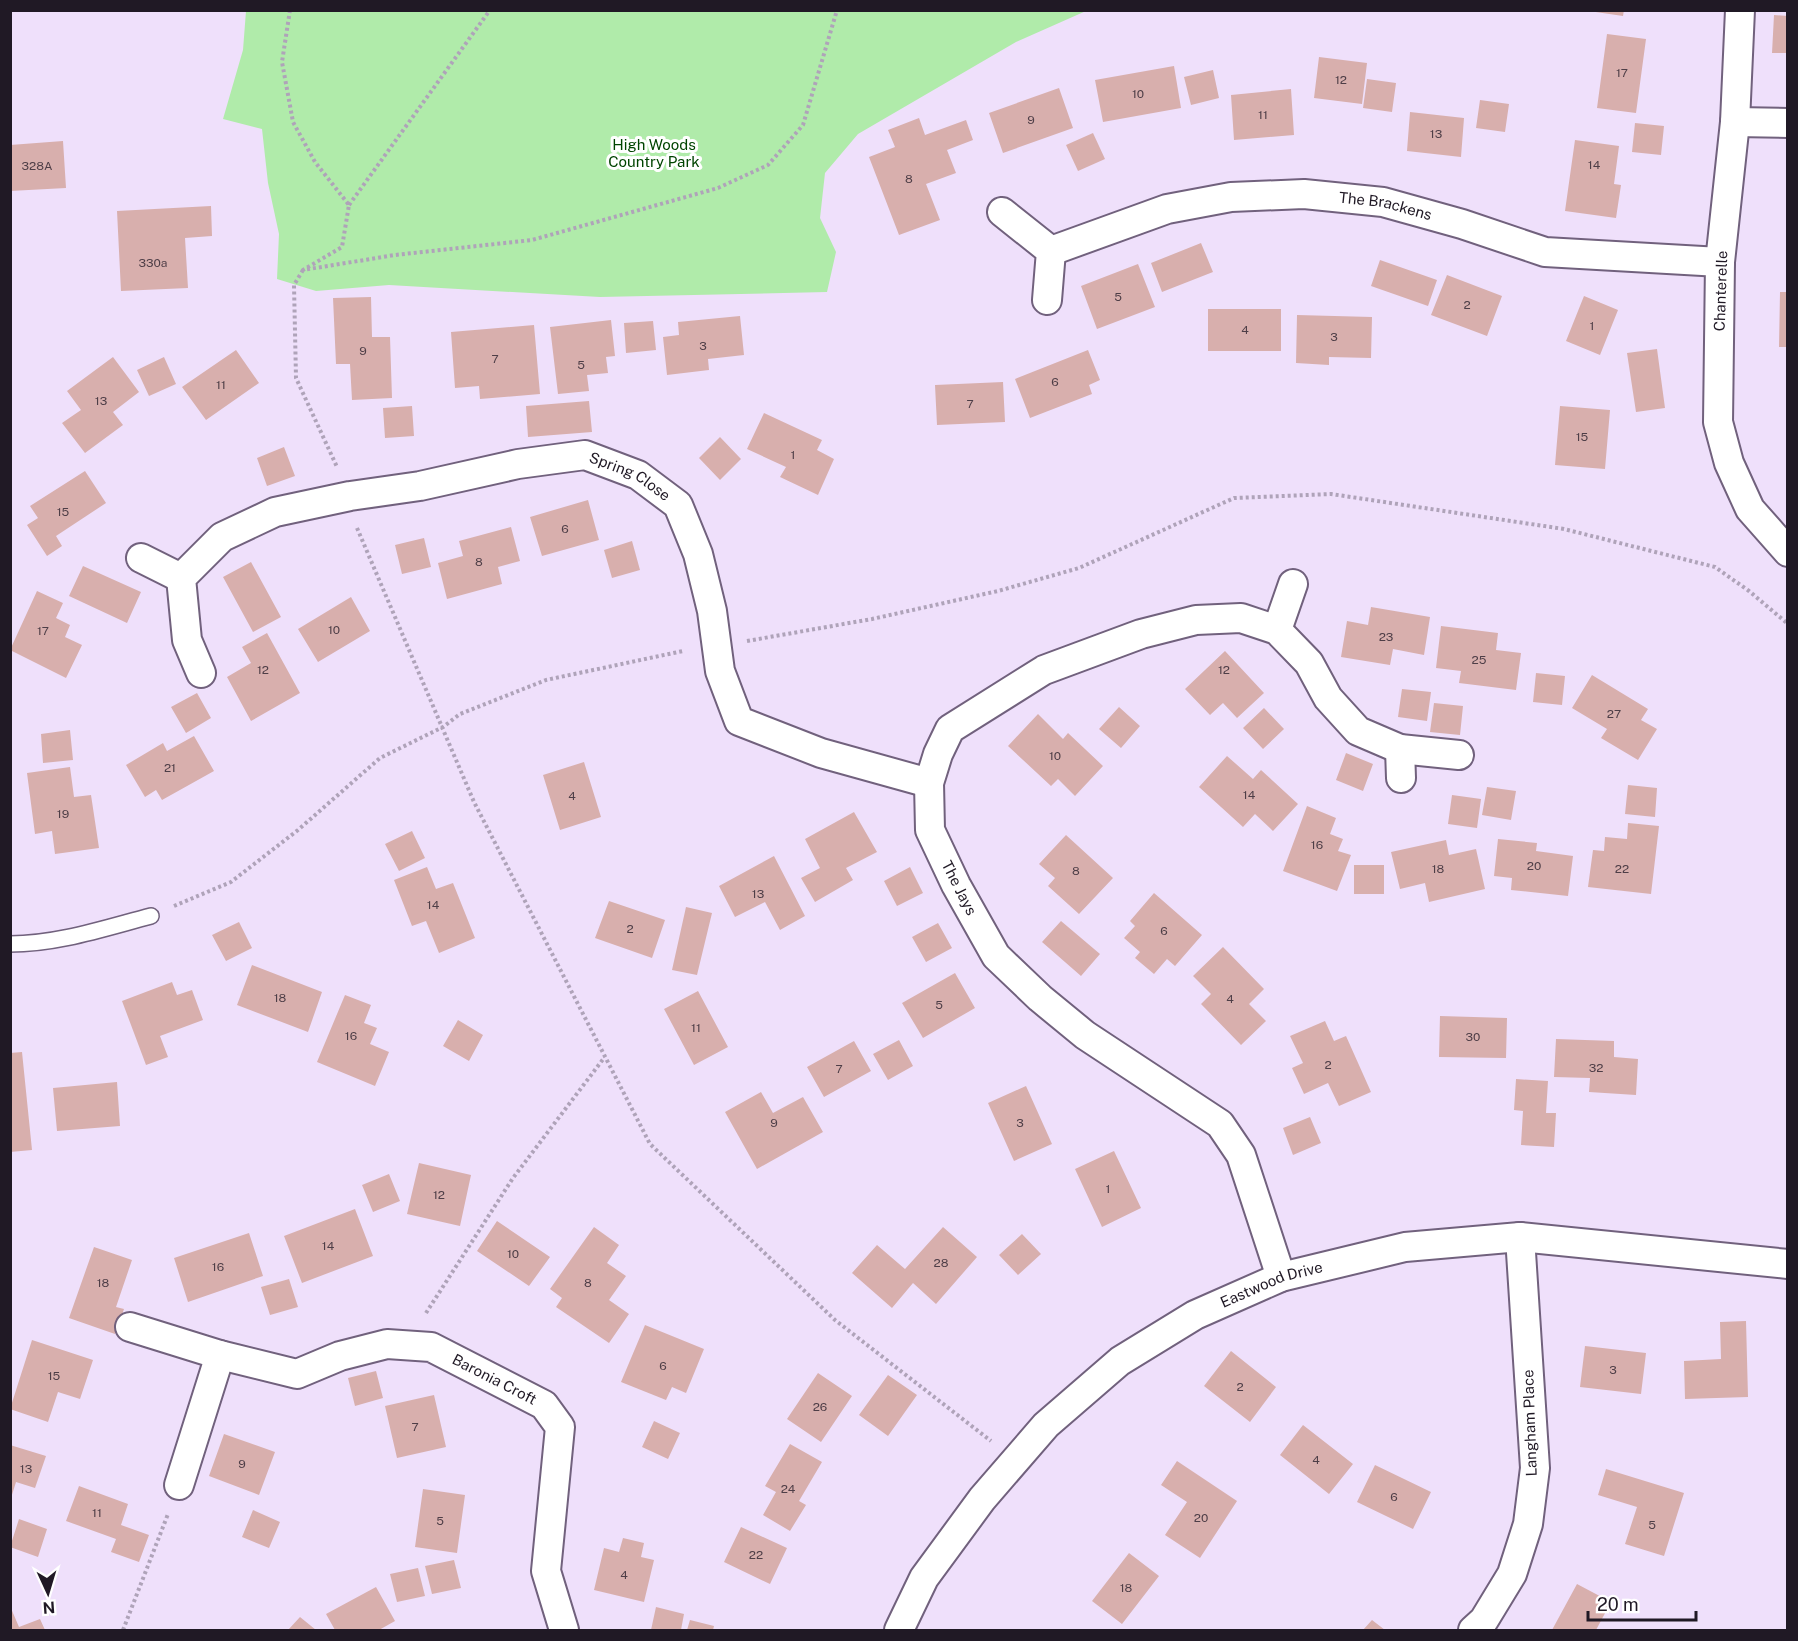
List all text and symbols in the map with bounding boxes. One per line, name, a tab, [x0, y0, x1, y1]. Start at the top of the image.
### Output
house number: 17	[1616, 66, 1628, 80]
house number: 12	[1335, 73, 1347, 87]
house number: 10	[1132, 87, 1144, 101]
house number: 11	[1258, 108, 1268, 122]
house number: 9	[1027, 113, 1035, 127]
house number: 13	[1430, 127, 1442, 141]
park label: High Woods Country Park	[608, 136, 700, 170]
house number: 14	[1588, 158, 1601, 172]
house number: 328A	[21, 159, 53, 173]
house number: 8	[905, 172, 913, 186]
street label: The Brackens	[1338, 189, 1434, 223]
street label: Chanterelle	[1711, 250, 1730, 332]
house number: 330a	[139, 256, 167, 270]
house number: 5	[1114, 290, 1122, 304]
house number: 2	[1463, 298, 1471, 312]
house number: 1	[1590, 319, 1594, 333]
house number: 4	[1241, 323, 1249, 337]
house number: 3	[1330, 330, 1338, 344]
house number: 3	[699, 339, 707, 353]
house number: 9	[359, 344, 367, 358]
house number: 7	[491, 352, 499, 366]
house number: 5	[577, 358, 585, 372]
house number: 6	[1051, 375, 1059, 389]
house number: 11	[216, 378, 226, 392]
house number: 13	[95, 394, 107, 408]
house number: 7	[966, 397, 974, 411]
house number: 15	[1576, 430, 1589, 444]
street label: Spring Close	[587, 448, 674, 504]
house number: 1	[791, 448, 795, 462]
house number: 15	[57, 505, 70, 519]
house number: 6	[561, 522, 569, 536]
house number: 8	[475, 555, 483, 569]
house number: 10	[328, 623, 340, 637]
house number: 17	[37, 624, 49, 638]
house number: 23	[1379, 630, 1393, 644]
house number: 25	[1472, 653, 1487, 667]
house number: 12	[257, 663, 269, 677]
house number: 12	[1218, 663, 1230, 677]
house number: 27	[1607, 707, 1621, 721]
house number: 10	[1049, 749, 1061, 763]
house number: 21	[164, 761, 176, 775]
house number: 14	[1243, 788, 1256, 802]
house number: 4	[568, 789, 576, 803]
house number: 19	[57, 807, 69, 821]
house number: 16	[1311, 838, 1323, 852]
street label: The Jays	[938, 858, 980, 918]
house number: 20	[1527, 859, 1541, 873]
house number: 18	[1432, 862, 1445, 876]
house number: 22	[1615, 862, 1629, 876]
house number: 8	[1072, 864, 1080, 878]
house number: 13	[752, 887, 764, 901]
house number: 14	[427, 898, 440, 912]
house number: 2	[626, 922, 634, 936]
house number: 6	[1160, 924, 1168, 938]
house number: 18	[274, 991, 287, 1005]
house number: 4	[1226, 992, 1234, 1006]
house number: 5	[935, 998, 943, 1012]
house number: 11	[691, 1021, 701, 1035]
house number: 16	[345, 1029, 357, 1043]
house number: 30	[1466, 1030, 1480, 1044]
house number: 2	[1324, 1058, 1332, 1072]
house number: 32	[1589, 1061, 1603, 1075]
house number: 7	[835, 1062, 843, 1076]
house number: 9	[770, 1116, 778, 1130]
house number: 3	[1016, 1116, 1024, 1130]
house number: 1	[1106, 1182, 1110, 1196]
house number: 12	[433, 1188, 445, 1202]
house number: 14	[322, 1239, 335, 1253]
house number: 10	[507, 1247, 519, 1261]
house number: 28	[934, 1256, 949, 1270]
street label: Eastwood Drive	[1218, 1258, 1324, 1311]
house number: 16	[212, 1260, 224, 1274]
house number: 18	[97, 1276, 110, 1290]
house number: 8	[584, 1276, 592, 1290]
street label: Baronia Croft	[450, 1350, 540, 1408]
house number: 6	[659, 1359, 667, 1373]
house number: 3	[1609, 1363, 1617, 1377]
house number: 15	[48, 1369, 61, 1383]
street label: Langham Place	[1519, 1369, 1540, 1477]
house number: 2	[1236, 1380, 1244, 1394]
house number: 26	[813, 1400, 827, 1414]
house number: 7	[411, 1420, 419, 1434]
house number: 4	[1312, 1453, 1320, 1467]
house number: 9	[238, 1457, 246, 1471]
house number: 13	[20, 1462, 32, 1476]
house number: 24	[781, 1482, 796, 1496]
house number: 6	[1390, 1490, 1398, 1504]
house number: 11	[92, 1506, 102, 1520]
house number: 20	[1194, 1511, 1208, 1525]
house number: 5	[436, 1514, 444, 1528]
house number: 5	[1648, 1518, 1656, 1532]
house number: 22	[749, 1548, 763, 1562]
north arrow	[18, 1563, 78, 1623]
house number: 4	[620, 1568, 628, 1582]
house number: 18	[1120, 1581, 1133, 1595]
scale bar	[1588, 1584, 1696, 1622]
text: 20 m	[1597, 1594, 1639, 1615]
text: N	[42, 1598, 56, 1617]

